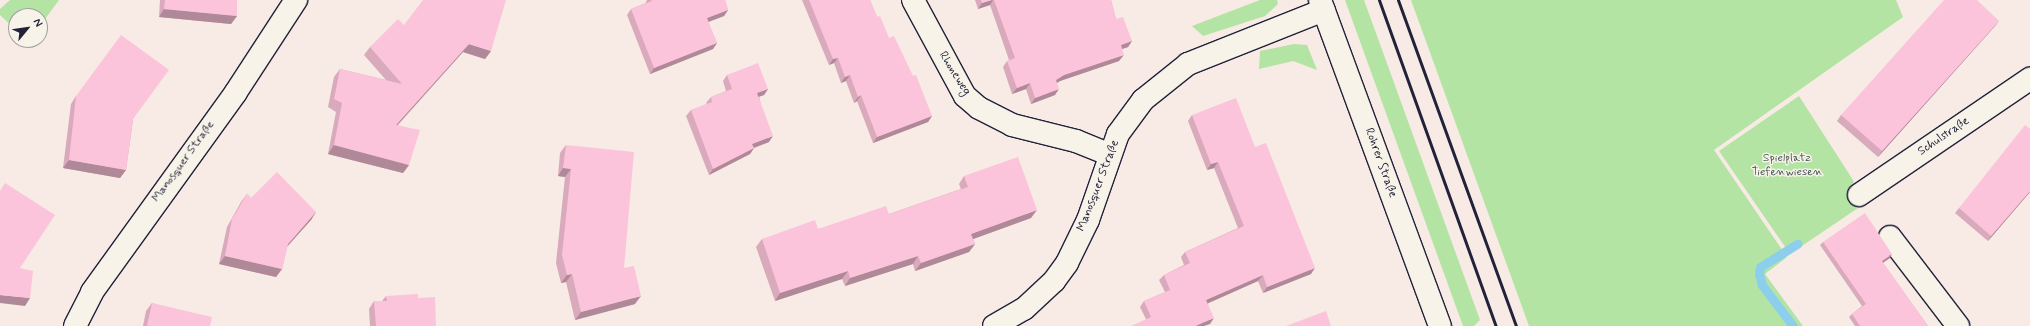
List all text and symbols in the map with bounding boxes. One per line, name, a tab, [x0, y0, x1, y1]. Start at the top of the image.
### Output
north arrow	[8, 8, 48, 48]
text: N	[30, 16, 46, 29]
street label: Rhoneweg	[935, 49, 973, 99]
street label: Schulstraße	[1915, 115, 1973, 159]
street label: Manosquer Straße	[150, 119, 218, 205]
street label: Rohrer Straße	[1361, 126, 1399, 200]
street label: Manosquer Straße	[1075, 139, 1123, 233]
park label: Spielplatz Tiefenwiesen	[1752, 152, 1822, 180]

